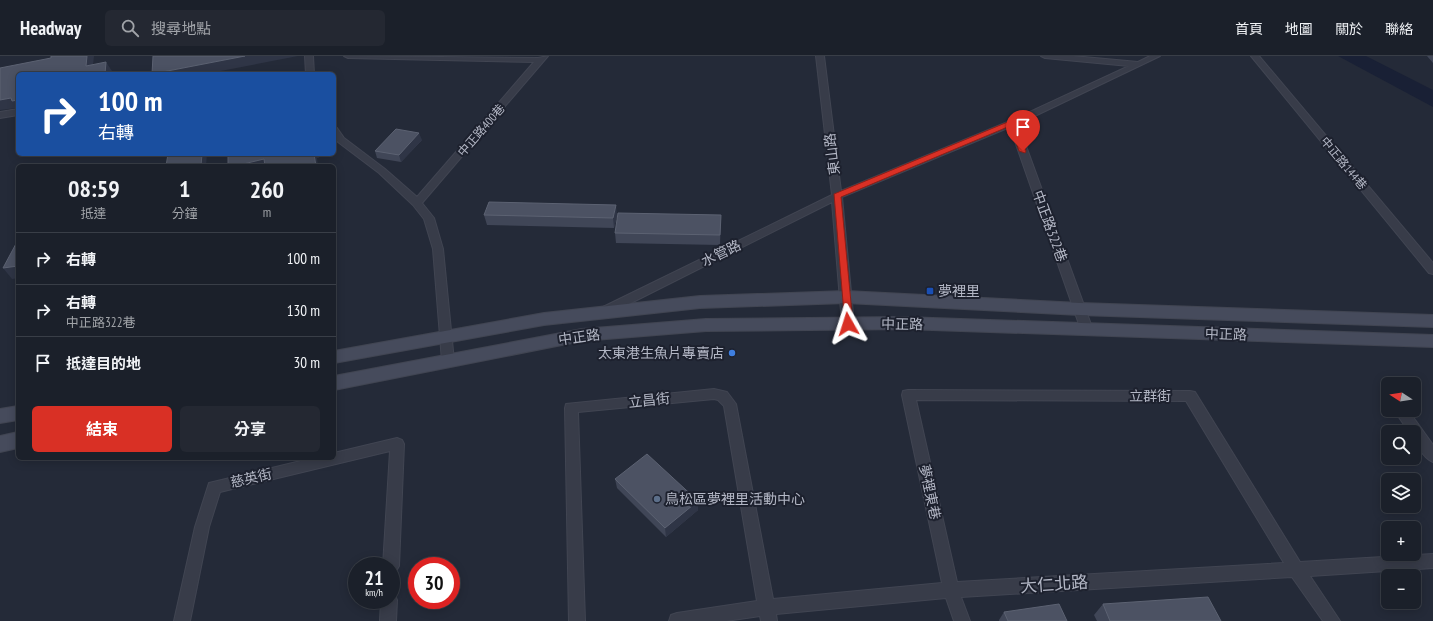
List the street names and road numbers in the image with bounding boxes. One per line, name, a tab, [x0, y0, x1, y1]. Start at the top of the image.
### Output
street label: 中正路400巷	[454, 101, 508, 159]
street label: 東山路	[821, 132, 843, 176]
street label: 中正路144巷	[1318, 134, 1370, 192]
street label: 中正路322巷	[1029, 188, 1071, 264]
street label: 水管路	[698, 236, 744, 270]
street label: 中正路	[881, 315, 923, 333]
street label: 中正路	[1205, 324, 1247, 344]
street label: 中正路	[557, 325, 601, 349]
street label: 立群街	[1129, 387, 1171, 405]
street label: 立昌街	[627, 389, 671, 411]
street label: 夢裡東巷	[915, 463, 945, 521]
street label: 慈英街	[229, 465, 273, 491]
street label: 大仁北路	[1019, 571, 1089, 597]

